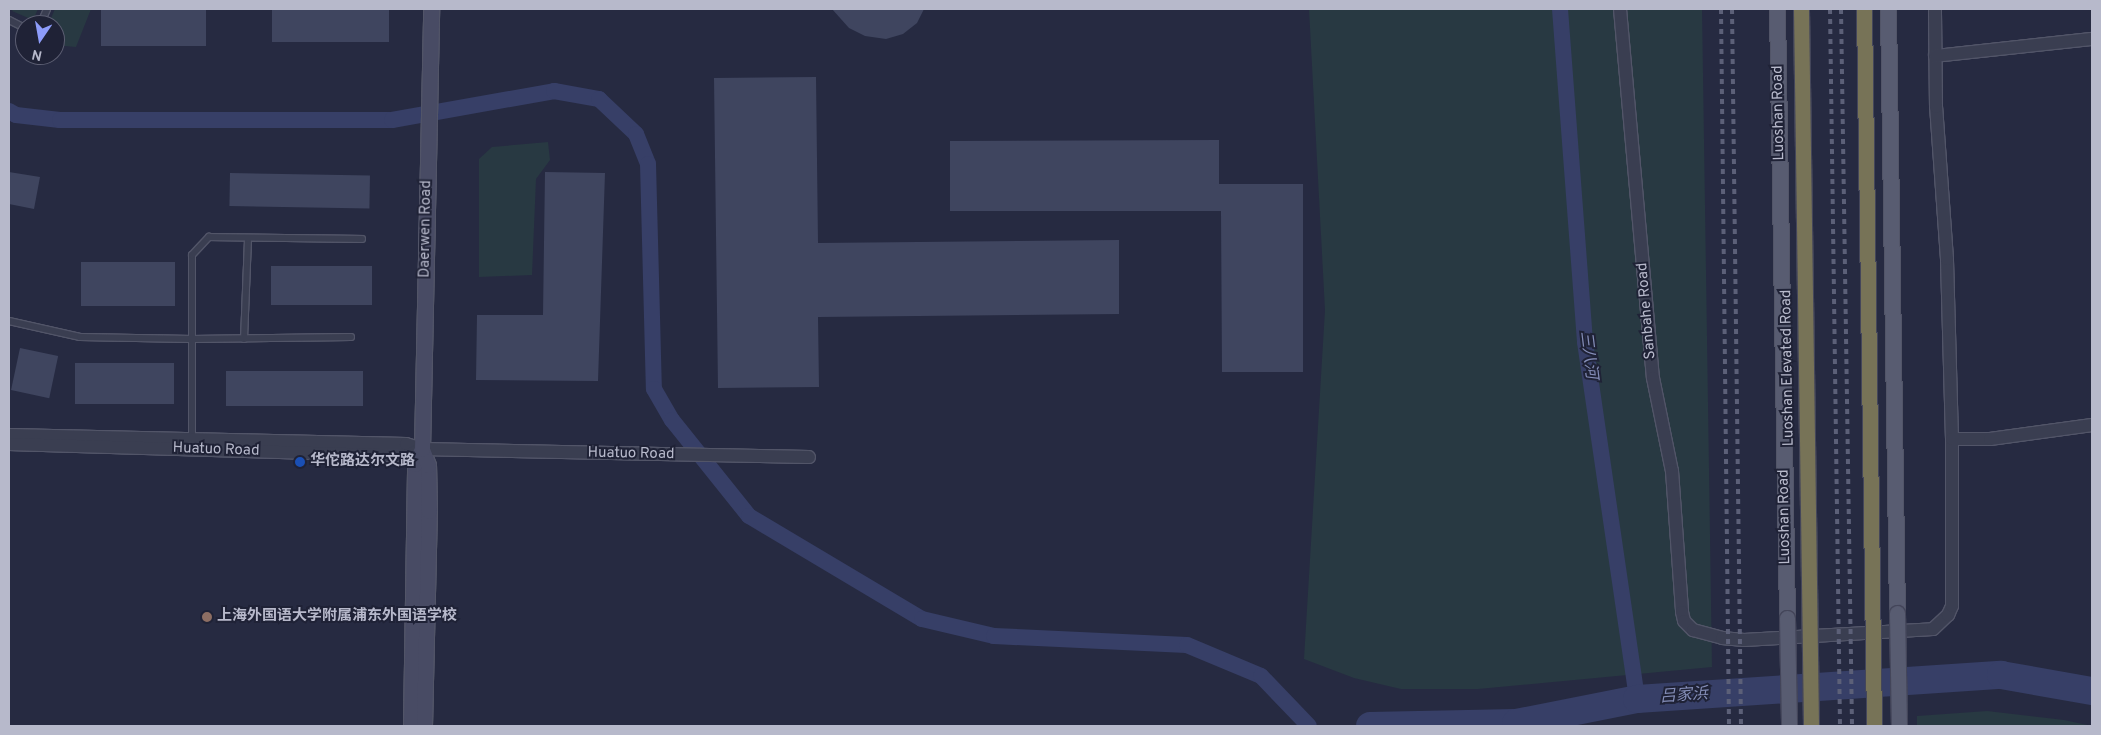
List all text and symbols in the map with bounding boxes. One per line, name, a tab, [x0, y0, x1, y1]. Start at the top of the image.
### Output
north arrow	[15, 15, 65, 65]
text: N	[30, 45, 44, 64]
street label: Luoshan Road	[1769, 65, 1789, 161]
street label: Daerwen Road	[416, 180, 436, 278]
street label: Sanbahe Road	[1634, 262, 1660, 360]
street label: Luoshan Elevated Road	[1778, 289, 1798, 447]
water label: 三八河	[1576, 330, 1600, 380]
street label: Huatuo Road	[172, 439, 260, 461]
street label: Huatuo Road	[587, 444, 675, 464]
place label: 华佗路达尔文路	[310, 453, 415, 471]
marker: 华佗路达尔文路	[294, 456, 306, 468]
street label: Luoshan Road	[1775, 469, 1795, 565]
place label: 上海外国语大学附属浦东外国语学校	[217, 608, 457, 626]
marker: 上海外国语大学附属浦东外国语学校	[201, 611, 213, 623]
water label: 吕家浜	[1659, 685, 1709, 707]

